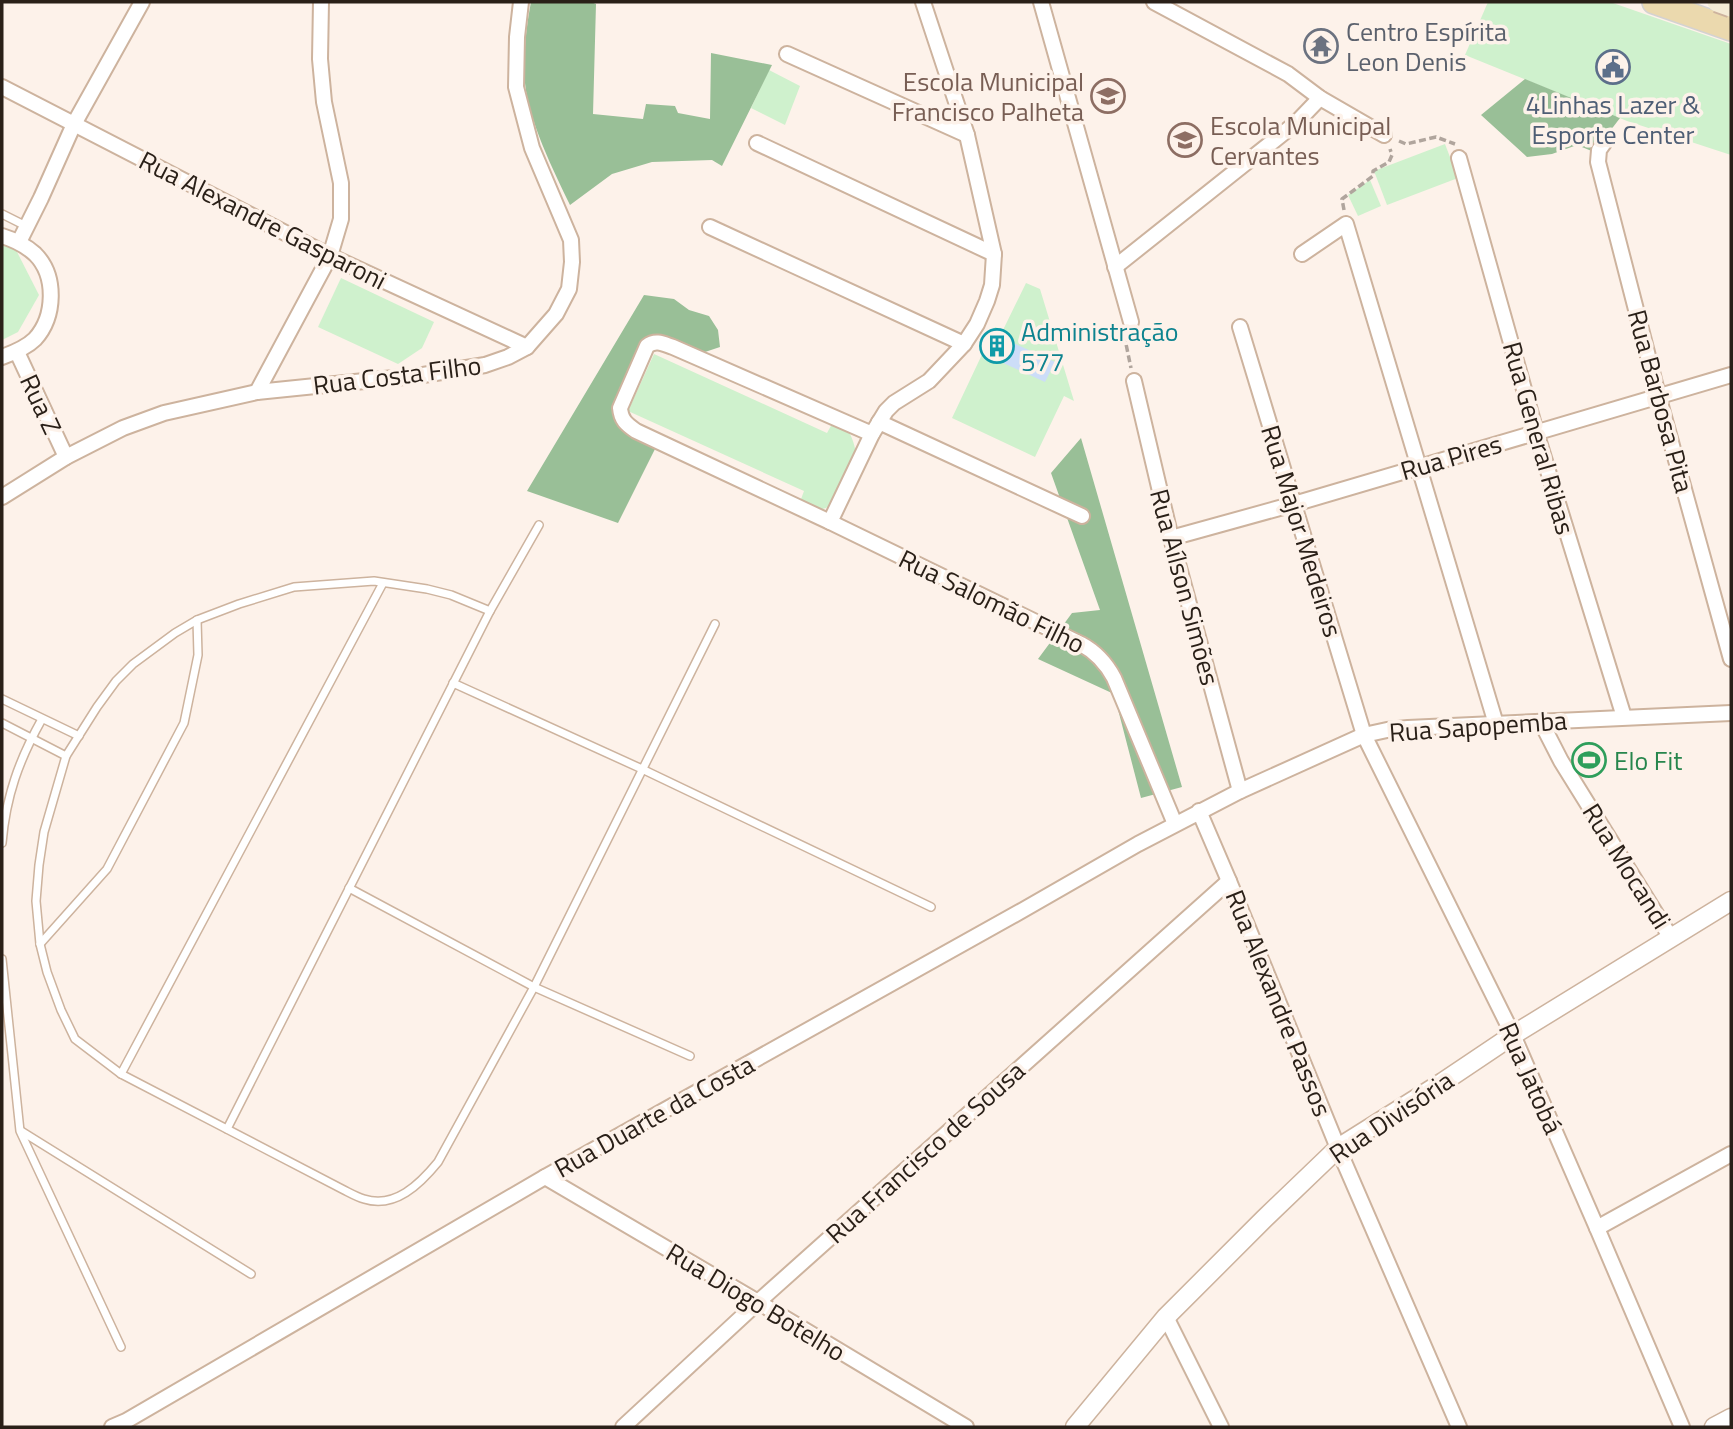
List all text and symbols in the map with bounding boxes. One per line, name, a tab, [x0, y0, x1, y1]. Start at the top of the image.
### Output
place label: Centro Espírita Leon Denis	[1346, 12, 1507, 81]
temple icon: Centro Espírita Leon Denis	[1302, 27, 1340, 65]
public building icon: 4Linhas Lazer & Esporte Center	[1594, 48, 1632, 86]
place label: Escola Municipal Francisco Palheta	[892, 62, 1084, 131]
school or university icon: Escola Municipal Francisco Palheta	[1089, 77, 1127, 115]
place label: 4Linhas Lazer & Esporte Center	[1526, 85, 1700, 154]
place label: Escola Municipal Cervantes	[1210, 106, 1391, 175]
school or university icon: Escola Municipal Cervantes	[1166, 121, 1204, 159]
street label: Rua Alexandre Gasparoni	[133, 141, 393, 299]
street label: Rua Barbosa Pita	[1618, 305, 1704, 497]
place label: Administração 577	[1021, 312, 1179, 381]
building icon: Administração 577	[978, 327, 1016, 365]
street label: Rua General Ribas	[1493, 337, 1585, 539]
street label: Rua Costa Filho	[311, 345, 483, 405]
street label: Rua Z	[10, 367, 72, 441]
street label: Rua Major Medeiros	[1251, 420, 1353, 642]
street label: Rua Pires	[1396, 424, 1506, 490]
street label: Rua Aílson Simões	[1140, 484, 1230, 690]
street label: Rua Salomão Filho	[892, 539, 1092, 663]
street label: Rua Sapopemba	[1388, 700, 1568, 752]
sports icon: Elo Fit	[1570, 741, 1608, 779]
place label: Elo Fit	[1614, 741, 1682, 780]
street label: Rua Mocandi	[1573, 796, 1681, 936]
street label: Rua Alexandre Passos	[1216, 884, 1342, 1122]
street label: Rua Jatobá	[1489, 1016, 1573, 1140]
street label: Rua Duarte da Costa	[547, 1045, 761, 1187]
street label: Rua Francisco de Sousa	[817, 1052, 1033, 1252]
street label: Rua Divisória	[1321, 1061, 1461, 1173]
street label: Rua Diogo Botelho	[659, 1233, 853, 1371]

